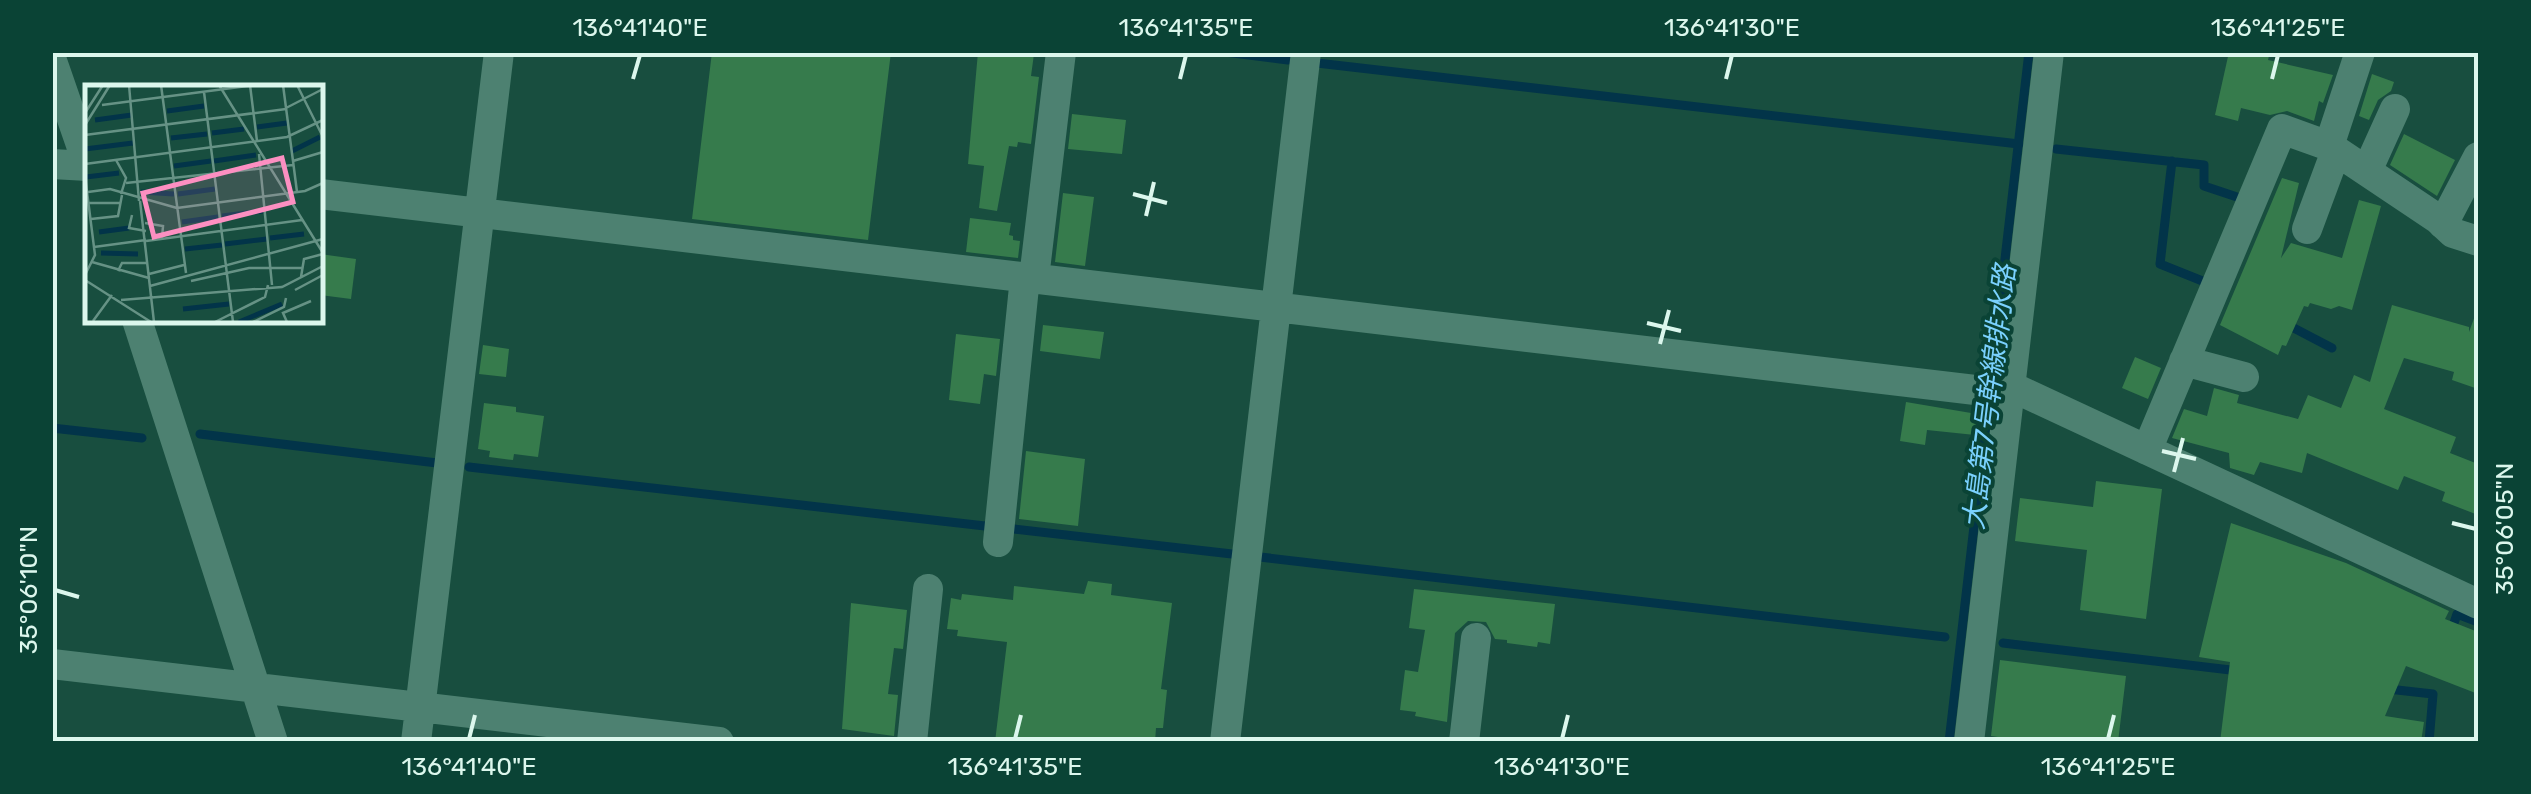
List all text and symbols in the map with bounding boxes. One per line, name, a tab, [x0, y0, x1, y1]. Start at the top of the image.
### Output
text: 136°41'40"E	[572, 13, 708, 42]
text: 136°41'35"E	[1119, 13, 1253, 42]
text: 136°41'30"E	[1664, 13, 1800, 42]
text: 136°41'25"E	[2211, 13, 2345, 42]
inset map	[85, 85, 322, 322]
water label: 大島第7号幹線排水路	[1957, 261, 2022, 531]
text: 35°06'05"N	[2490, 463, 2519, 595]
text: 35°06'10"N	[14, 526, 43, 654]
text: 136°41'40"E	[401, 752, 537, 781]
text: 136°41'35"E	[948, 752, 1082, 781]
text: 136°41'30"E	[1494, 752, 1630, 781]
text: 136°41'25"E	[2041, 752, 2175, 781]

